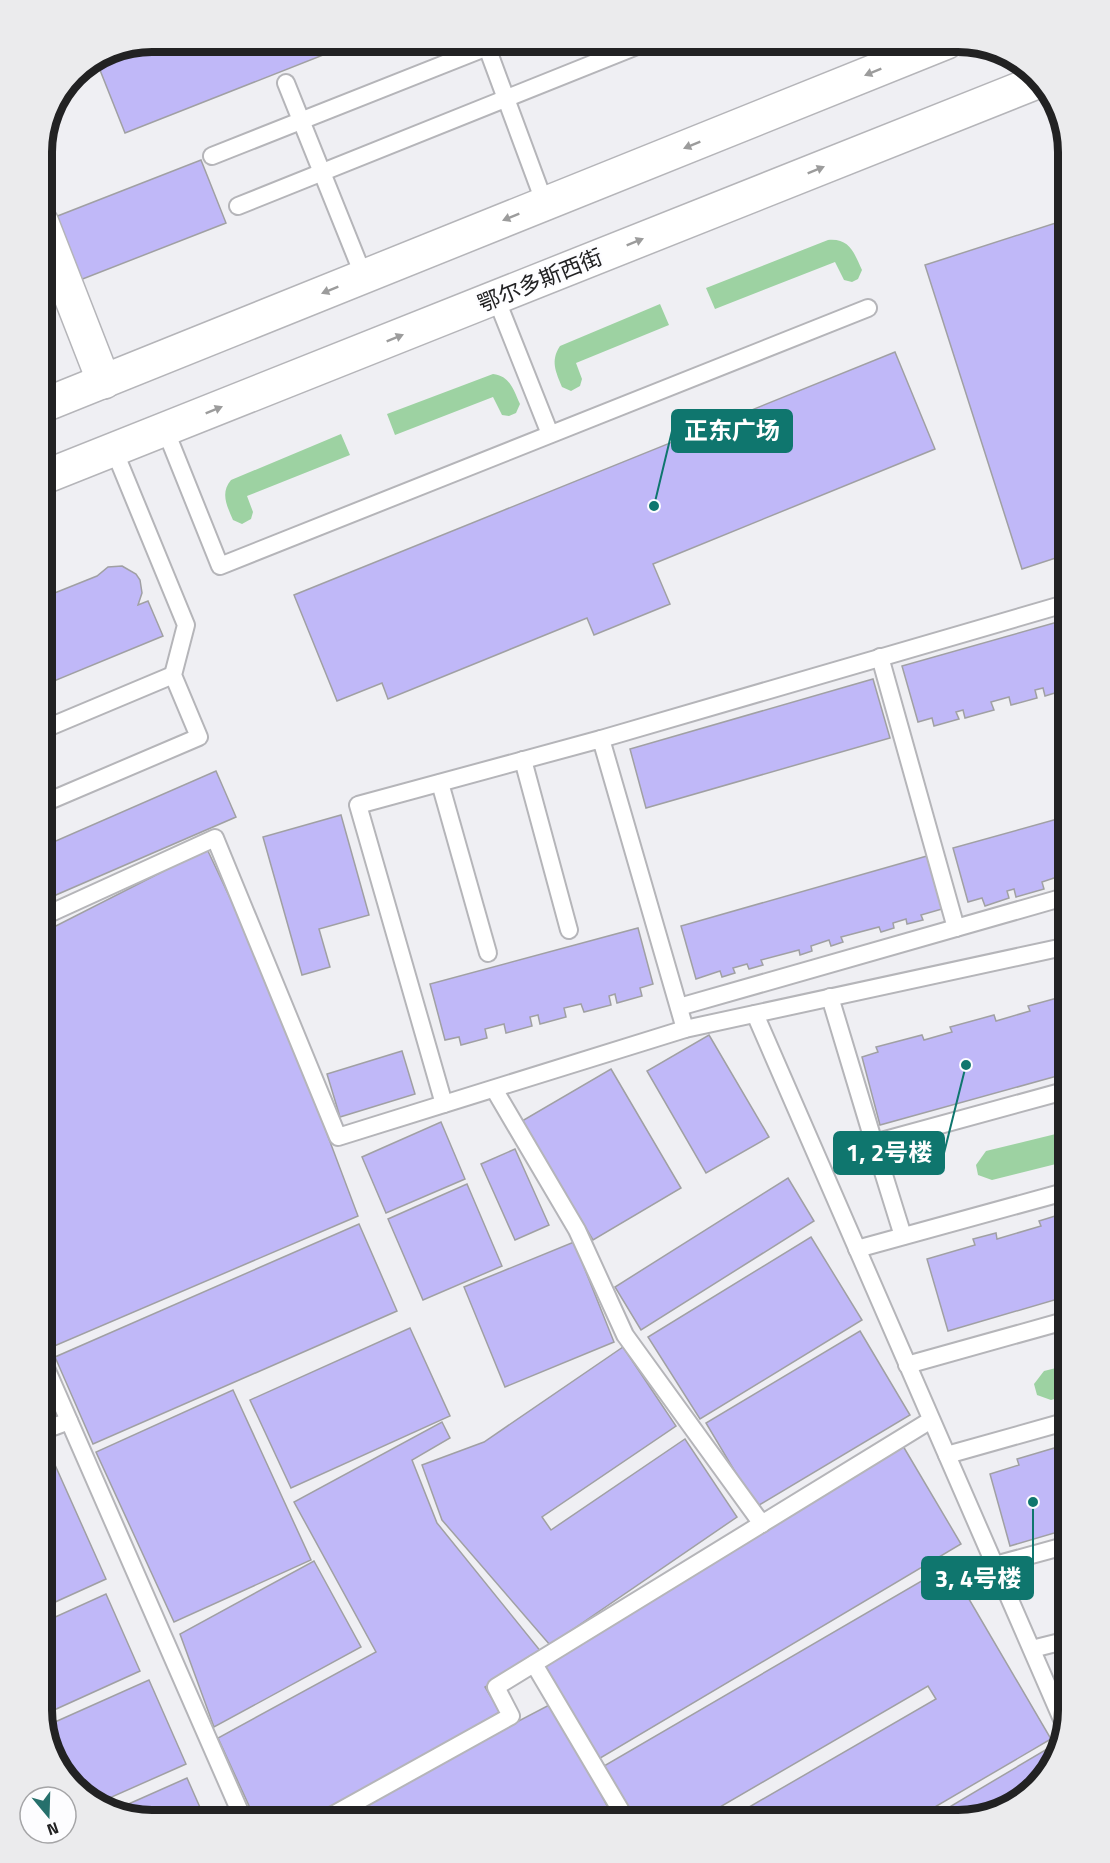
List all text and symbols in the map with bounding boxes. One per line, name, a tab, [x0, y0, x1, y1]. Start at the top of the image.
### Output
one-way arrow	[864, 68, 882, 77]
one-way arrow	[683, 141, 701, 150]
one-way arrow	[807, 165, 825, 175]
one-way arrow	[502, 213, 520, 223]
one-way arrow	[626, 237, 644, 247]
street label: 鄂尔多斯西街	[472, 240, 608, 320]
one-way arrow	[321, 286, 339, 296]
one-way arrow	[386, 333, 404, 342]
one-way arrow	[205, 405, 223, 415]
callout: 正东广场	[672, 410, 792, 452]
text: 正东广场	[684, 412, 780, 448]
callout: 1, 2号楼	[834, 1132, 944, 1174]
text: 1, 2号楼	[846, 1134, 932, 1170]
callout: 3, 4号楼	[922, 1557, 1033, 1599]
text: 3, 4号楼	[935, 1560, 1021, 1596]
north arrow	[18, 1785, 78, 1845]
text: N	[44, 1816, 62, 1842]

